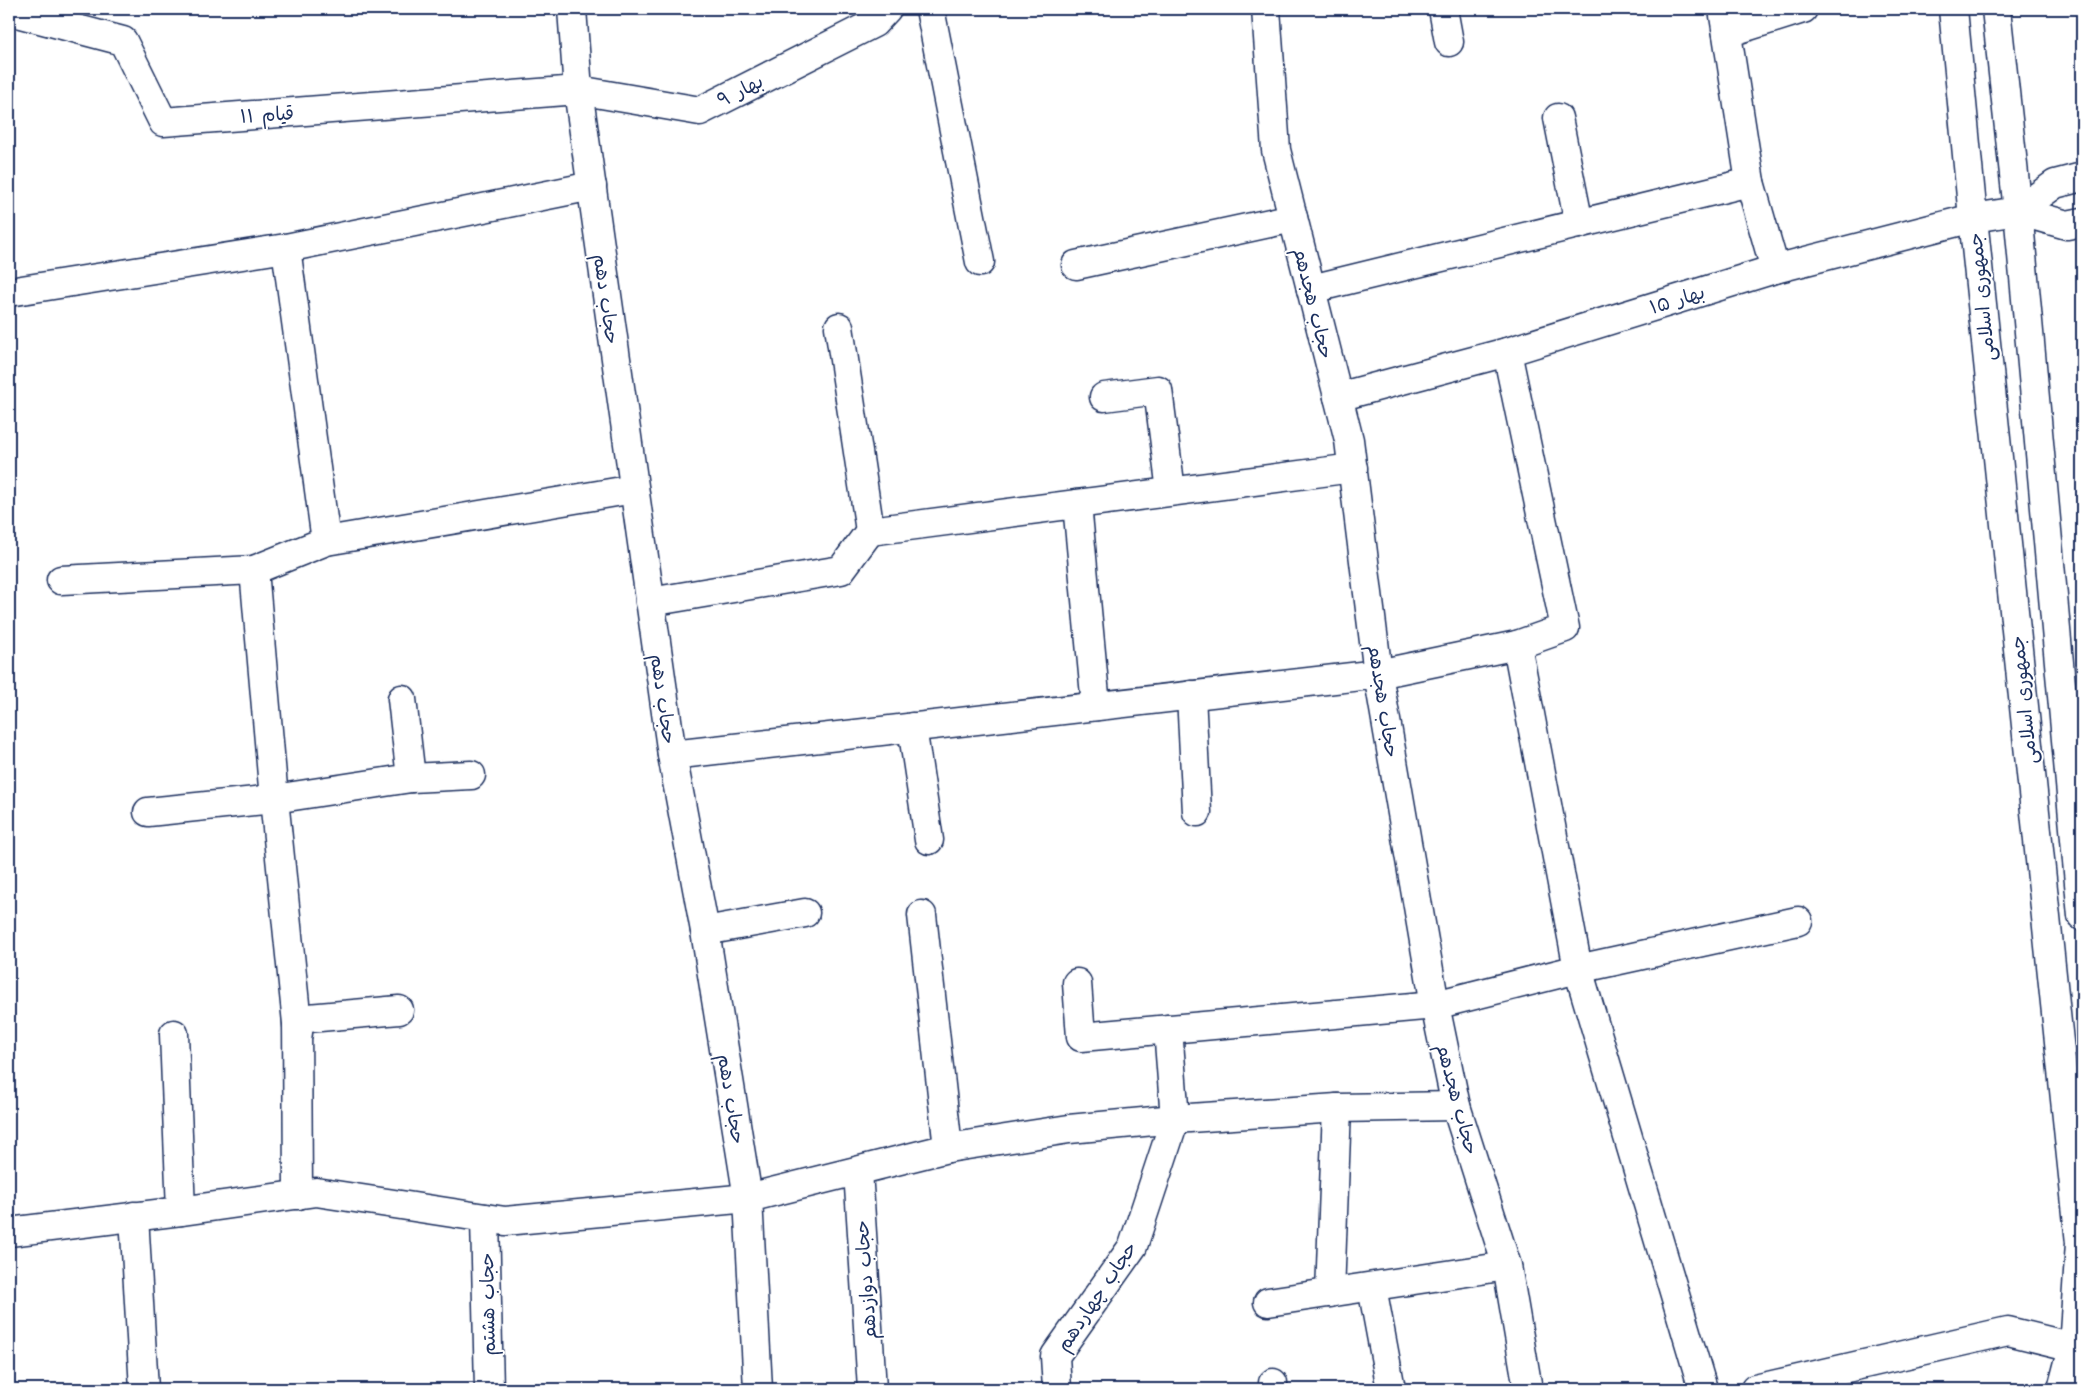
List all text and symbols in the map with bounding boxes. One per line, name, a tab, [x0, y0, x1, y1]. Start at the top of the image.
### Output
street label: بهار ۹	[713, 68, 768, 114]
street label: قیام ۱۱	[239, 100, 295, 131]
street label: جمهوری اسلامی	[1962, 231, 2003, 363]
street label: حجاب هجدهم	[1286, 245, 1339, 362]
street label: حجاب دهم	[586, 252, 625, 346]
street label: بهار ۱۵	[1646, 279, 1708, 322]
street label: جمهوری اسلامی	[2004, 634, 2045, 766]
street label: حجاب هجدهم	[1360, 643, 1405, 760]
street label: حجاب دهم	[643, 652, 682, 746]
street label: حجاب هجدهم	[1429, 1041, 1484, 1158]
street label: حجاب دهم	[710, 1052, 751, 1146]
street label: حجاب دوازدهم	[849, 1219, 884, 1341]
street label: حجاب چهاردهم	[1050, 1236, 1144, 1357]
street label: حجاب هشتم	[474, 1252, 503, 1356]

